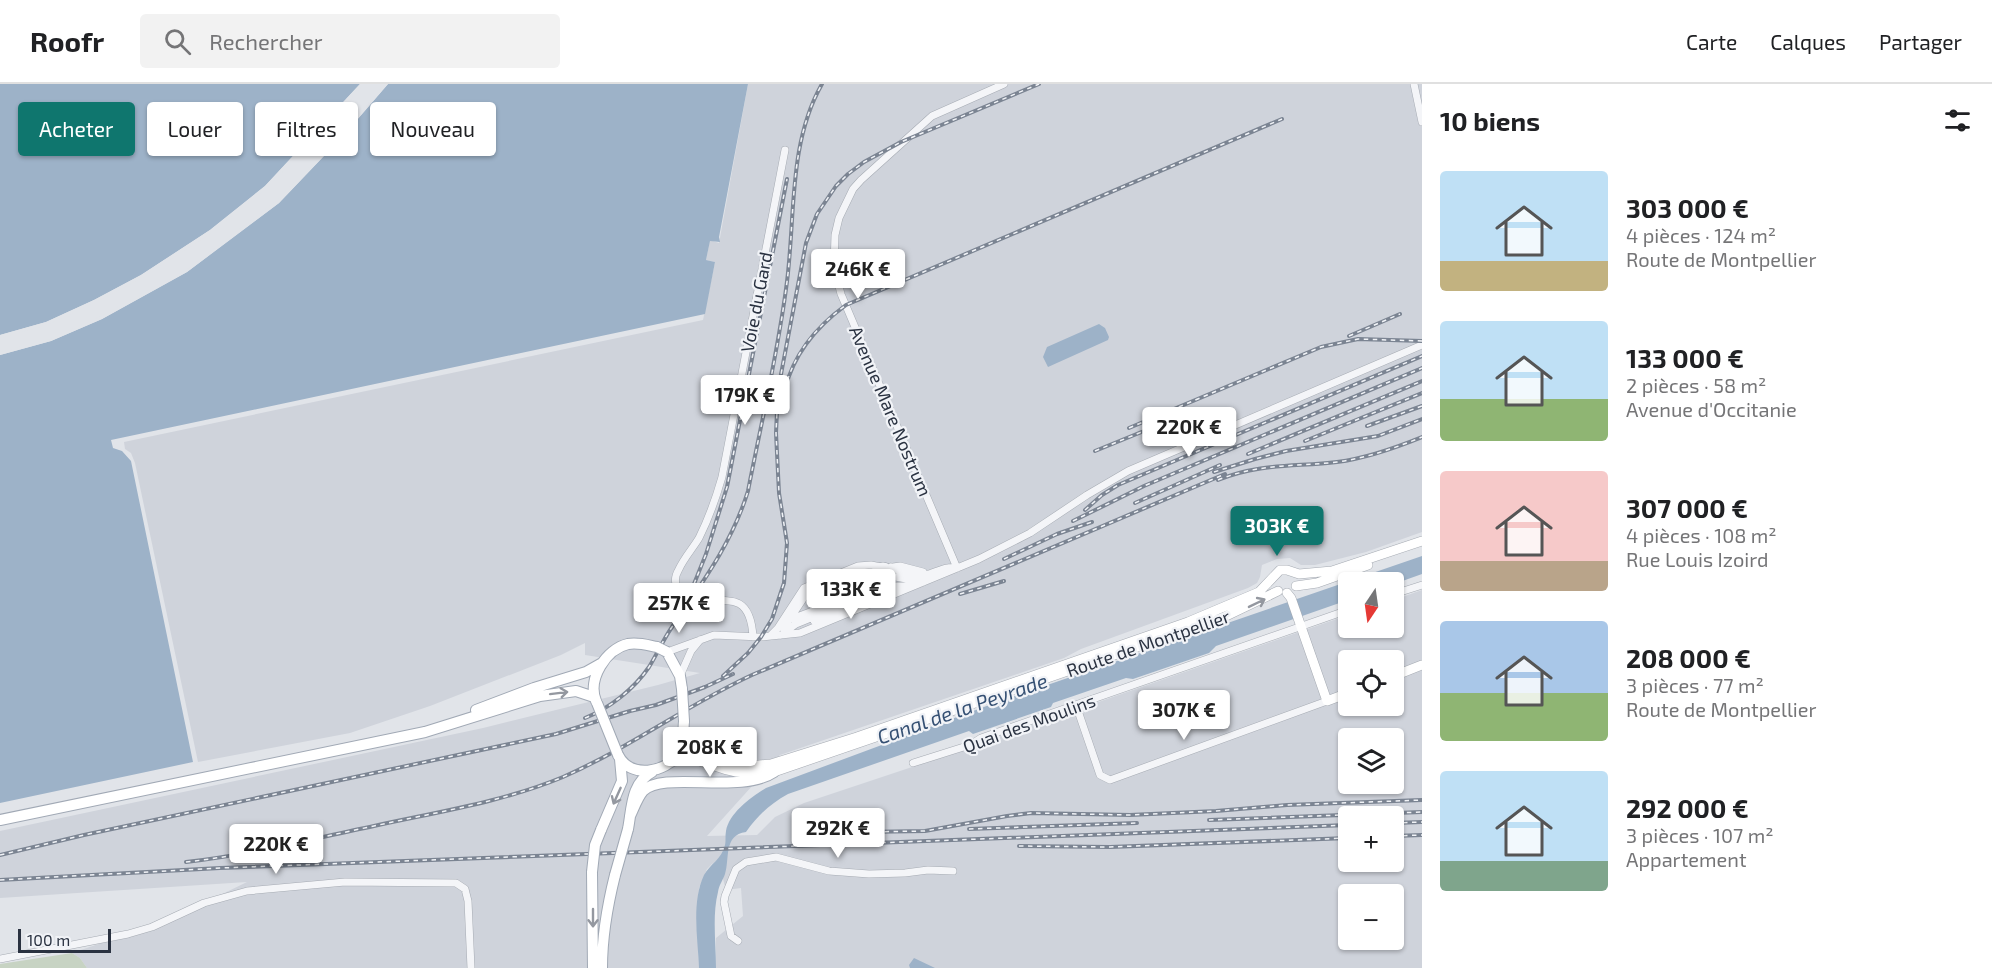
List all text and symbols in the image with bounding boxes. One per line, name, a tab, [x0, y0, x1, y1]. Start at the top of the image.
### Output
search box	[140, 14, 560, 68]
text: Roofr	[30, 24, 104, 58]
icon: search	[161, 25, 194, 58]
text: Rechercher	[209, 28, 323, 54]
text: Carte	[1686, 29, 1737, 54]
text: Calques	[1770, 29, 1846, 54]
text: Partager	[1879, 29, 1962, 54]
chip: Acheter	[18, 102, 135, 156]
chip: Louer	[147, 102, 243, 156]
chip: Filtres	[255, 102, 358, 156]
chip: Nouveau	[370, 102, 496, 156]
icon: filters	[1941, 104, 1974, 137]
text: 10 biens	[1440, 105, 1540, 136]
text: 303 000 €	[1626, 192, 1749, 223]
icon: home	[1488, 195, 1560, 267]
text: 4 pièces · 124 m²	[1626, 223, 1776, 247]
text: Route de Montpellier	[1626, 247, 1817, 271]
pin: 246K €	[809, 249, 907, 300]
street label: Voie du Gard	[735, 250, 777, 354]
text: 246K €	[825, 256, 891, 280]
street label: Avenue Mare Nostrum	[845, 323, 937, 499]
text: 133 000 €	[1626, 342, 1744, 373]
icon: home	[1488, 345, 1560, 417]
text: 2 pièces · 58 m²	[1626, 373, 1766, 397]
pin: 179K €	[696, 375, 794, 426]
text: 179K €	[715, 382, 775, 406]
text: Avenue d'Occitanie	[1626, 397, 1797, 421]
pin: 220K €	[1140, 407, 1238, 458]
text: 220K €	[1156, 414, 1222, 438]
text: 307 000 €	[1626, 492, 1748, 523]
icon: home	[1488, 495, 1560, 567]
pin: 303K €	[1228, 506, 1326, 557]
text: 303K €	[1245, 513, 1309, 537]
text: 4 pièces · 108 m²	[1626, 523, 1777, 547]
text: Rue Louis Izoird	[1626, 547, 1769, 571]
pin: 133K €	[802, 569, 900, 620]
north arrow	[1338, 572, 1404, 638]
map controls	[1338, 572, 1404, 950]
text: 133K €	[821, 576, 881, 600]
pin: 257K €	[630, 583, 728, 634]
text: 257K €	[648, 590, 710, 614]
one-way arrow	[1247, 596, 1265, 608]
street label: Route de Montpellier	[1063, 605, 1233, 681]
text: 208 000 €	[1626, 642, 1751, 673]
icon: home	[1488, 645, 1560, 717]
button: locate	[1338, 650, 1404, 716]
water label: Canal de la Peyrade	[874, 667, 1051, 749]
text: 3 pièces · 77 m²	[1626, 673, 1764, 697]
one-way arrow	[548, 687, 568, 698]
street label: Quai des Moulins	[960, 689, 1098, 757]
pin: 307K €	[1135, 690, 1233, 741]
text: 307K €	[1152, 697, 1216, 721]
text: Route de Montpellier	[1626, 697, 1817, 721]
pin: 208K €	[661, 727, 759, 778]
button: layers	[1338, 728, 1404, 794]
text: 208K €	[677, 734, 743, 758]
one-way arrow	[611, 786, 622, 804]
text: 292 000 €	[1626, 792, 1749, 823]
icon: home	[1488, 795, 1560, 867]
button: +	[1338, 806, 1404, 872]
pin: 292K €	[789, 808, 887, 859]
text: 292K €	[806, 815, 870, 839]
text: 3 pièces · 107 m²	[1626, 823, 1774, 847]
pin: 220K €	[227, 824, 325, 875]
text: 220K €	[243, 831, 309, 855]
text: Appartement	[1626, 847, 1747, 871]
button: −	[1338, 884, 1404, 950]
one-way arrow	[587, 908, 599, 928]
scale bar	[18, 926, 111, 954]
text: 100 m	[27, 930, 70, 949]

